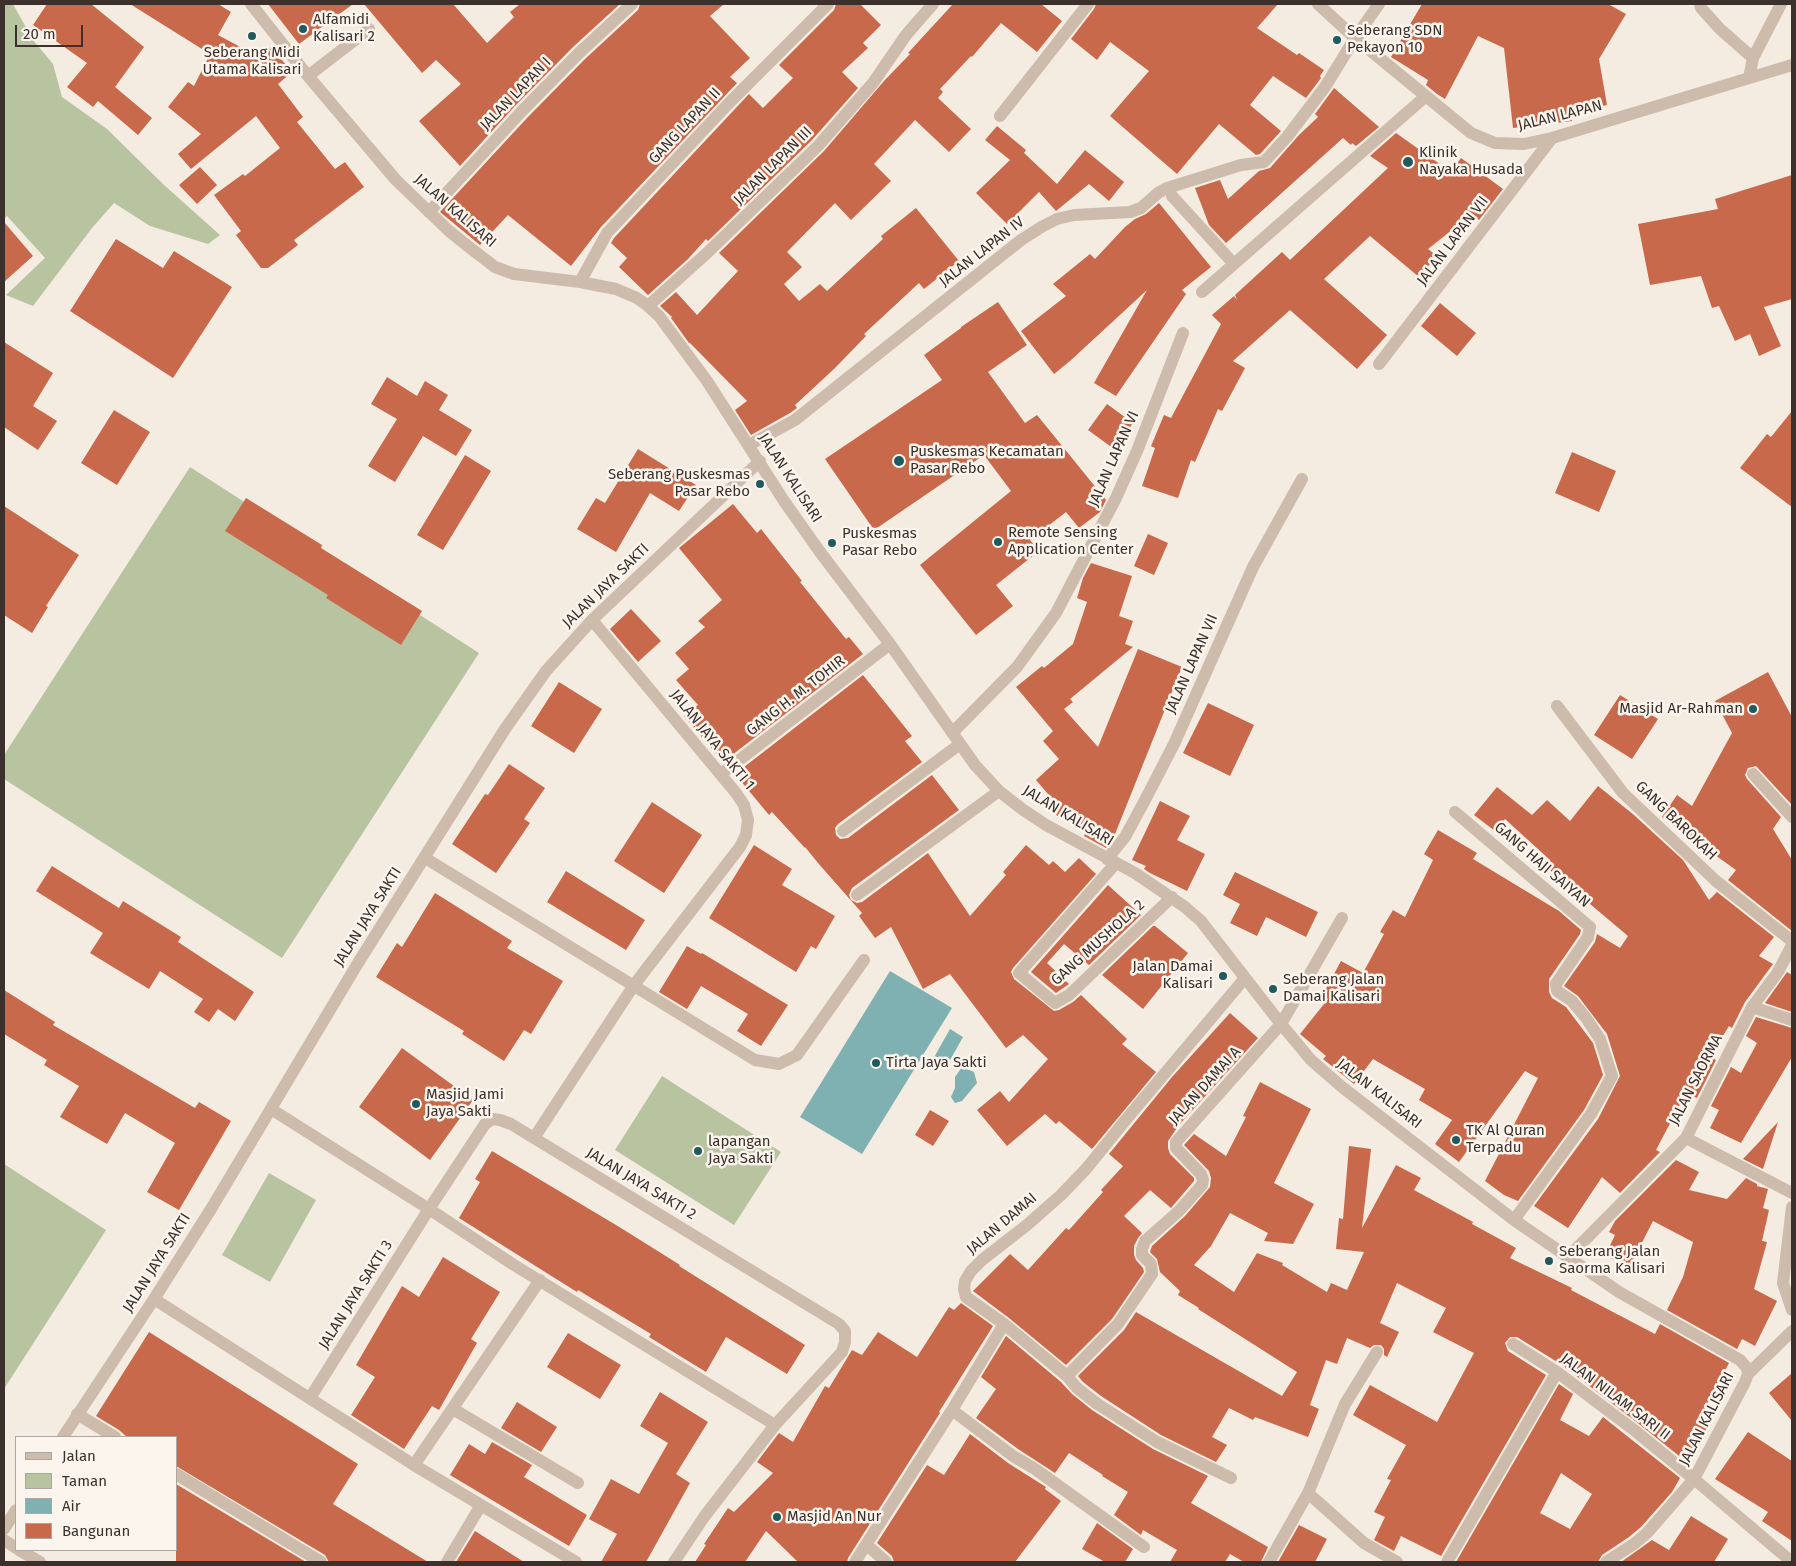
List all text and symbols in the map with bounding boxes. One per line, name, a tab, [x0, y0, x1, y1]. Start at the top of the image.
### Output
place label: Alfamidi Kalisari 2	[313, 11, 375, 46]
scale bar	[18, 15, 85, 47]
place label: Seberang SDN Pekayon 10	[1347, 22, 1443, 57]
marker: Alfamidi Kalisari 2	[297, 23, 309, 35]
text: 20 m	[23, 25, 56, 43]
marker: Seberang Midi Utama Kalisari	[246, 30, 258, 42]
marker: Seberang SDN Pekayon 10	[1331, 34, 1343, 46]
place label: Seberang Midi Utama Kalisari	[203, 44, 301, 79]
street label: JALAN LAPAN I	[477, 54, 555, 134]
street label: GANG LAPAN II	[645, 84, 725, 168]
street label: JALAN LAPAN	[1516, 97, 1604, 135]
street label: JALAN LAPAN III	[730, 123, 816, 209]
place label: Klinik Nayaka Husada	[1419, 144, 1523, 179]
marker: Klinik Nayaka Husada	[1401, 155, 1415, 169]
street label: JALAN KALISARI	[410, 170, 500, 252]
street label: JALAN LAPAN VII	[1414, 193, 1492, 289]
street label: JALAN LAPAN IV	[936, 213, 1028, 291]
street label: JALAN LAPAN VI	[1085, 408, 1143, 510]
street label: JALAN KALISARI	[754, 430, 826, 526]
place label: Puskesmas Kecamatan Pasar Rebo	[910, 443, 1064, 478]
marker: Puskesmas Kecamatan Pasar Rebo	[892, 454, 906, 468]
place label: Seberang Puskesmas Pasar Rebo	[608, 466, 750, 501]
marker: Seberang Puskesmas Pasar Rebo	[754, 478, 766, 490]
place label: Remote Sensing Application Center	[1008, 524, 1134, 559]
place label: Puskesmas Pasar Rebo	[842, 525, 917, 560]
marker: Remote Sensing Application Center	[992, 536, 1004, 548]
marker: Puskesmas Pasar Rebo	[826, 537, 838, 549]
street label: JALAN JAYA SAKTI	[559, 540, 653, 632]
street label: JALAN LAPAN VII	[1162, 611, 1222, 717]
street label: GANG H. M. TOHIR	[743, 652, 849, 740]
street label: JALAN JAYA SAKTI 1	[666, 686, 758, 794]
place label: Masjid Ar-Rahman	[1619, 700, 1743, 718]
marker: Masjid Ar-Rahman	[1747, 703, 1759, 715]
street label: GANG BAROKAH	[1632, 778, 1720, 864]
street label: JALAN KALISARI	[1019, 782, 1117, 850]
street label: GANG HAJI SAIYAN	[1490, 819, 1594, 911]
street label: JALAN JAYA SAKTI	[330, 864, 406, 970]
street label: GANG MUSHOLA 2	[1048, 896, 1148, 990]
place label: Jalan Damai Kalisari	[1132, 958, 1213, 993]
marker: Jalan Damai Kalisari	[1217, 970, 1229, 982]
place label: Seberang Jalan Damai Kalisari	[1283, 971, 1384, 1006]
marker: Seberang Jalan Damai Kalisari	[1267, 983, 1279, 995]
street label: JALAN SAORMA	[1665, 1031, 1727, 1129]
street label: JALAN DAMAI A	[1165, 1043, 1245, 1129]
place label: Tirta Jaya Sakti	[886, 1054, 987, 1072]
street label: JALAN KALISARI	[1333, 1055, 1425, 1133]
marker: Tirta Jaya Sakti	[870, 1057, 882, 1069]
place label: Masjid Jami Jaya Sakti	[426, 1086, 504, 1121]
marker: Masjid Jami Jaya Sakti	[410, 1098, 422, 1110]
place label: TK Al Quran Terpadu	[1466, 1122, 1545, 1157]
place label: lapangan Jaya Sakti	[708, 1133, 773, 1168]
marker: TK Al Quran Terpadu	[1450, 1134, 1462, 1146]
street label: JALAN JAYA SAKTI 2	[583, 1144, 699, 1224]
marker: lapangan Jaya Sakti	[692, 1145, 704, 1157]
street label: JALAN DAMAI	[963, 1189, 1041, 1259]
street label: JALAN JAYA SAKTI	[119, 1210, 195, 1316]
street label: JALAN JAYA SAKTI 3	[315, 1237, 397, 1353]
place label: Seberang Jalan Saorma Kalisari	[1559, 1243, 1665, 1278]
marker: Seberang Jalan Saorma Kalisari	[1543, 1255, 1555, 1267]
street label: JALAN NILAM SARI II	[1557, 1350, 1673, 1444]
street label: JALAN KALISARI	[1676, 1369, 1738, 1469]
legend	[15, 1436, 178, 1551]
text: Jalan	[62, 1447, 96, 1465]
text: Taman	[62, 1472, 107, 1490]
text: Air	[62, 1497, 81, 1515]
place label: Masjid An Nur	[787, 1508, 881, 1526]
marker: Masjid An Nur	[771, 1511, 783, 1523]
text: Bangunan	[62, 1522, 130, 1540]

